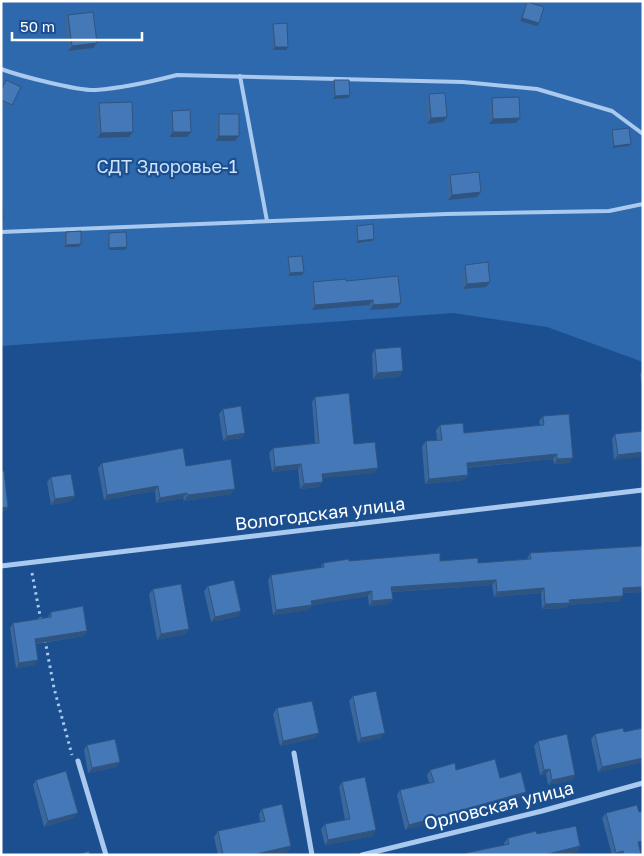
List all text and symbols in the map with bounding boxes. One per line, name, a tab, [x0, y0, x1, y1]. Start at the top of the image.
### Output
scale bar	[12, 10, 142, 42]
text: 50 m	[20, 17, 55, 35]
park label: СДТ Здоровье-1	[97, 155, 238, 177]
street label: Вологодская улица	[234, 492, 406, 534]
street label: Орловская улица	[422, 776, 576, 834]

